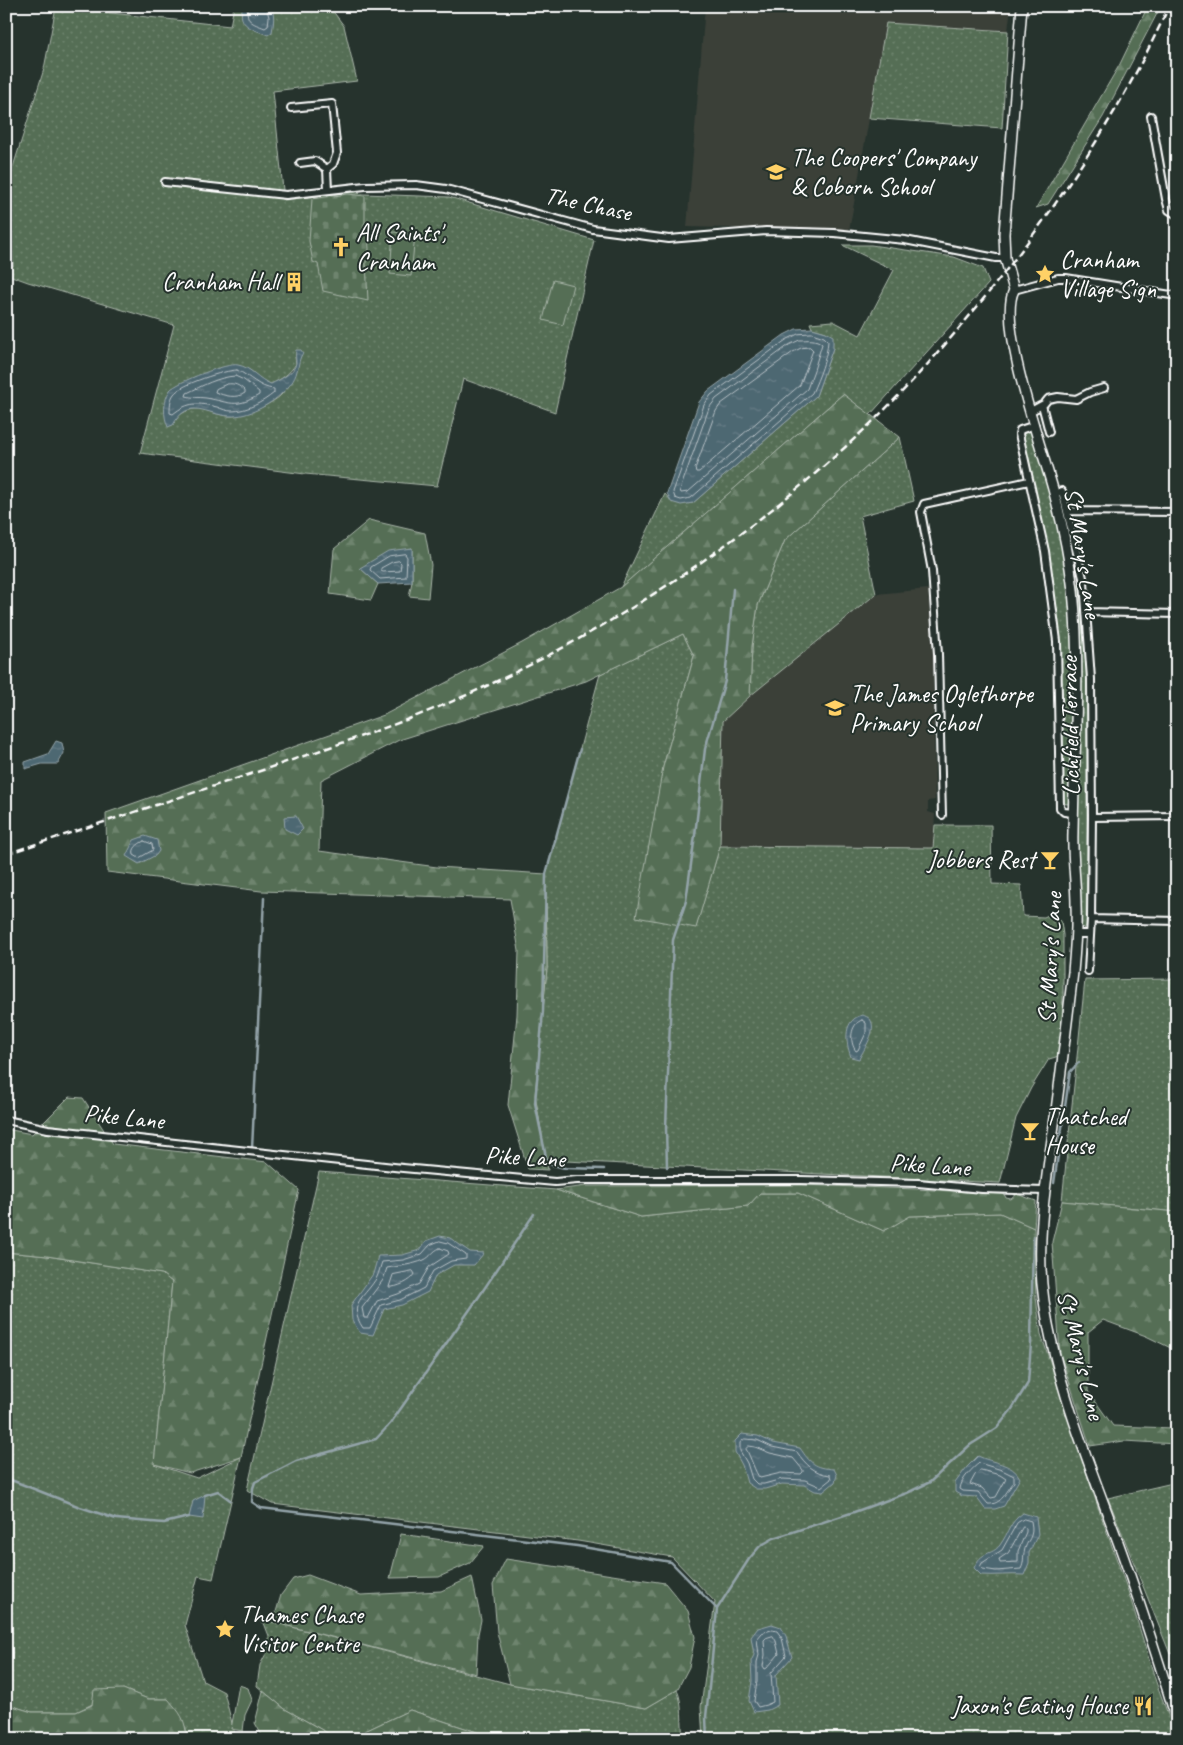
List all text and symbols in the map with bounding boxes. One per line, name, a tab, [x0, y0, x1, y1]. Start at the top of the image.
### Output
place label: The Coopers' Company & Coborn School	[791, 142, 979, 203]
school or university icon: The Coopers' Company & Coborn School	[765, 161, 787, 183]
street label: The Chase	[542, 179, 636, 229]
place label: All Saints', Cranham	[356, 217, 447, 278]
church icon: All Saints', Cranham	[330, 236, 352, 258]
place label: Cranham Village Sign	[1060, 244, 1157, 305]
place icon: Cranham Village Sign	[1034, 263, 1056, 285]
place label: Cranham Hall	[162, 266, 284, 298]
building icon: Cranham Hall	[283, 271, 305, 293]
street label: St Mary's Lane	[1057, 485, 1109, 622]
street label: Lichfield Terrace	[1053, 654, 1087, 796]
place label: The James Oglethorpe Primary School	[850, 678, 1035, 739]
school or university icon: The James Oglethorpe Primary School	[824, 697, 846, 719]
place label: Jobbers Rest	[926, 844, 1039, 876]
bar icon: Jobbers Rest	[1039, 849, 1061, 871]
street label: St Mary's Lane	[1031, 889, 1070, 1025]
street label: Pike Lane	[82, 1097, 167, 1137]
place label: Thatched House	[1045, 1101, 1131, 1162]
bar icon: Thatched House	[1019, 1120, 1041, 1142]
street label: Pike Lane	[484, 1139, 568, 1175]
street label: Pike Lane	[889, 1146, 973, 1184]
street label: St Mary's Lane	[1050, 1287, 1113, 1425]
place label: Thames Chase Visitor Centre	[240, 1599, 365, 1660]
place icon: Thames Chase Visitor Centre	[214, 1618, 236, 1640]
place label: Jaxon's Eating House	[950, 1690, 1130, 1722]
restaurant icon: Jaxon's Eating House	[1132, 1695, 1154, 1717]

